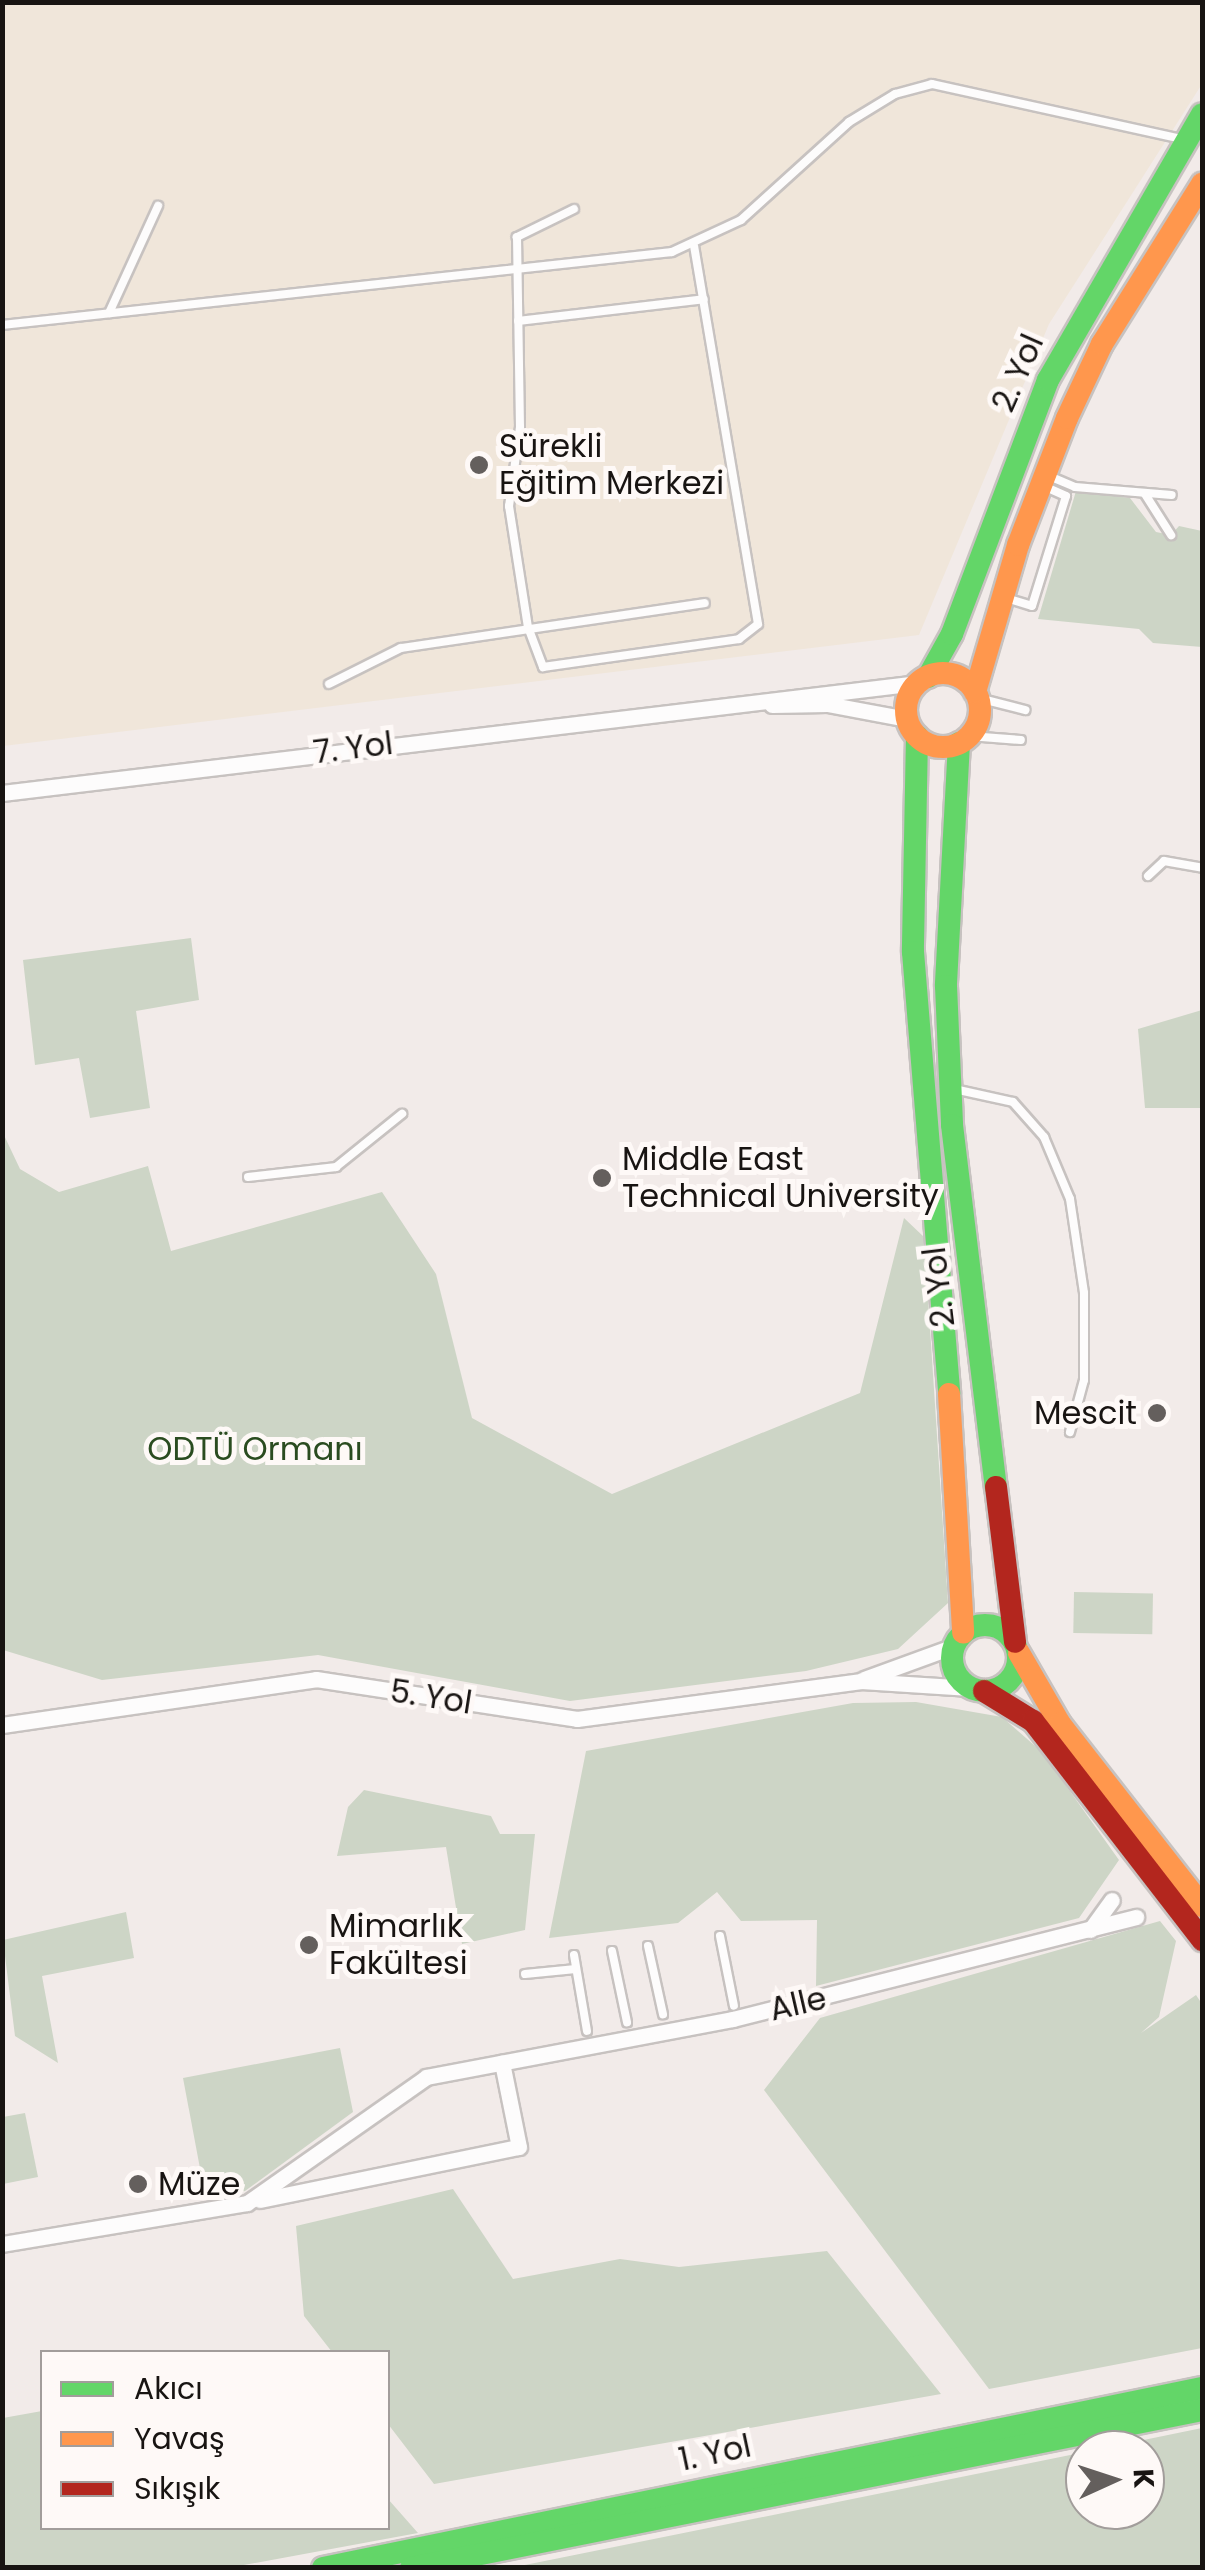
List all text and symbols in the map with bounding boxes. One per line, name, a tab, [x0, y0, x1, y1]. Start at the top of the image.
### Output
street label: 2. Yol	[984, 328, 1052, 418]
place label: Sürekli Eğitim Merkezi	[499, 428, 724, 503]
marker: Sürekli Eğitim Merkezi	[468, 454, 490, 476]
street label: 7. Yol	[311, 724, 395, 772]
place label: Middle East Technical University	[622, 1141, 939, 1216]
marker: Middle East Technical University	[591, 1167, 613, 1189]
street label: 2. Yol	[915, 1245, 963, 1329]
place label: Mescit	[1034, 1394, 1137, 1432]
marker: Mescit	[1146, 1402, 1168, 1424]
park label: ODTÜ Ormanı	[147, 1430, 363, 1468]
street label: 5. Yol	[387, 1672, 475, 1722]
place label: Mimarlık Fakültesi	[329, 1908, 468, 1983]
marker: Mimarlık Fakültesi	[298, 1934, 320, 1956]
street label: Alle	[766, 1979, 830, 2029]
place label: Müze	[158, 2165, 240, 2203]
marker: Müze	[127, 2173, 149, 2195]
legend	[40, 2350, 390, 2530]
text: Akıcı	[134, 2367, 203, 2410]
text: Yavaş	[134, 2417, 225, 2460]
street label: 1. Yol	[676, 2427, 754, 2479]
north arrow	[1065, 2430, 1165, 2530]
text: Sıkışık	[134, 2467, 220, 2510]
text: K	[1123, 2468, 1163, 2489]

